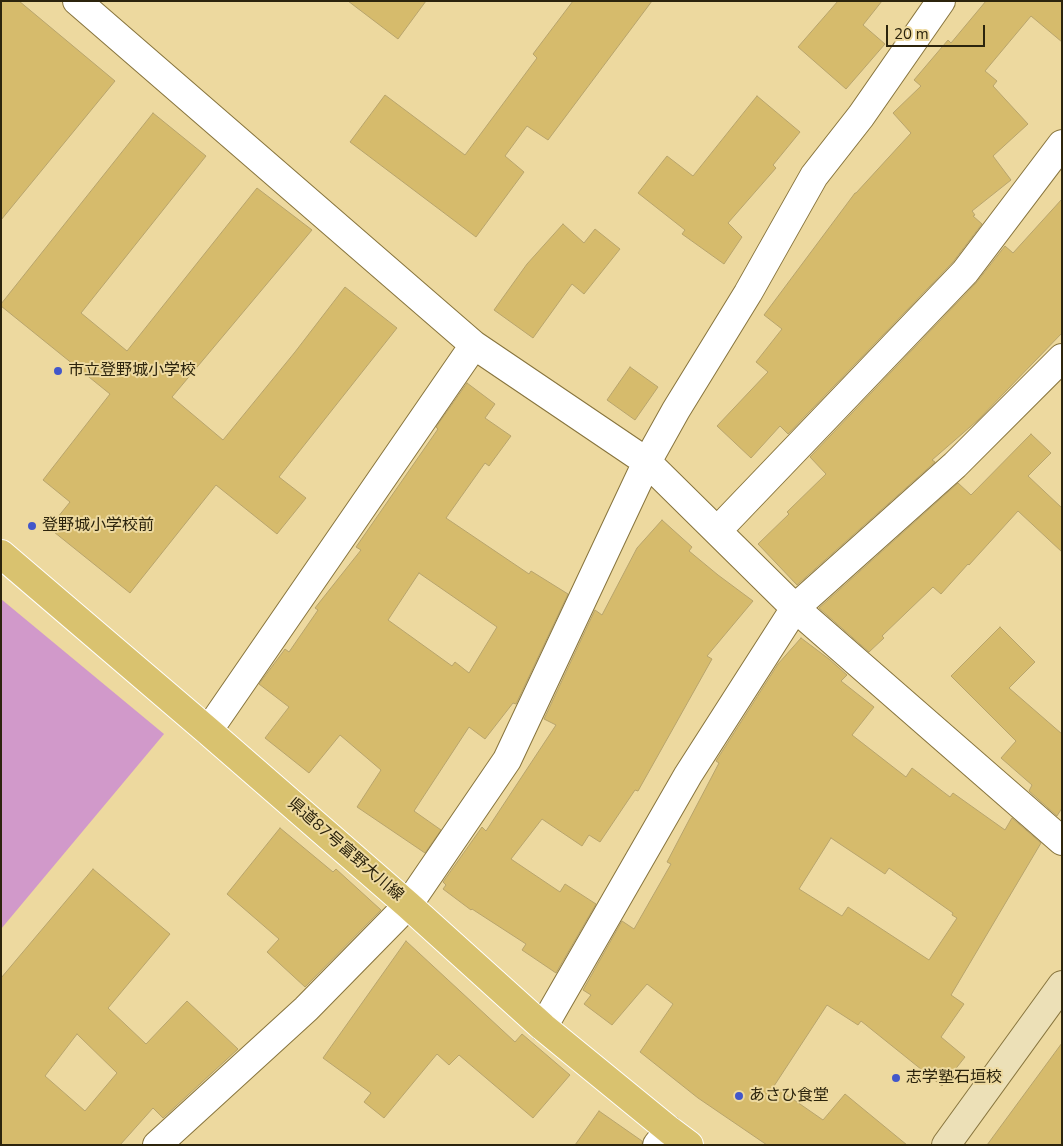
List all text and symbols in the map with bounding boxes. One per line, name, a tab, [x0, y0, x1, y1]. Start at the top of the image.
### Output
scale bar	[888, 15, 987, 47]
text: 20 m	[894, 24, 929, 44]
place label: 市立登野城小学校	[68, 361, 196, 381]
marker: 市立登野城小学校	[52, 365, 64, 377]
place label: 登野城小学校前	[42, 516, 154, 536]
marker: 登野城小学校前	[26, 520, 38, 532]
street label: 県道87号富野大川線	[283, 794, 407, 906]
place label: 志学塾石垣校	[906, 1068, 1002, 1088]
marker: 志学塾石垣校	[890, 1072, 902, 1084]
place label: あさひ食堂	[749, 1086, 829, 1106]
marker: あさひ食堂	[733, 1090, 745, 1102]

